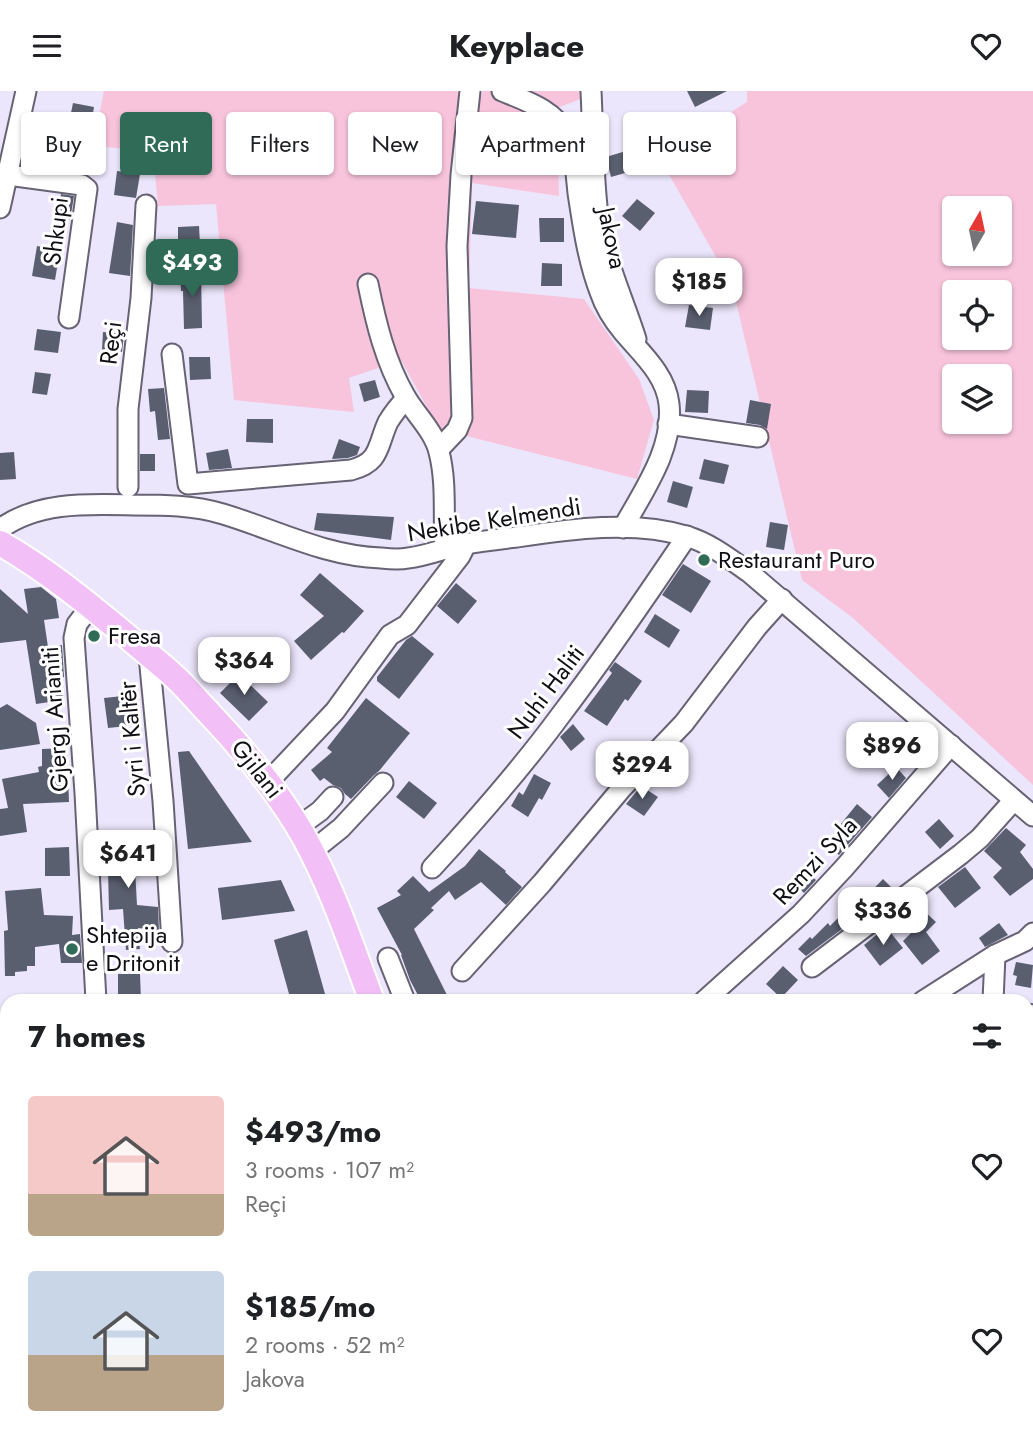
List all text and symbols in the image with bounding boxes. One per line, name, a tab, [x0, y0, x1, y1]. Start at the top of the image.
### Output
text: Keyplace	[449, 23, 584, 69]
icon: menu	[28, 27, 66, 65]
icon: heart	[967, 27, 1005, 65]
chip: Buy	[21, 112, 106, 175]
chip: Rent	[120, 112, 212, 175]
chip: Filters	[226, 112, 334, 175]
chip: New	[348, 112, 442, 175]
chip: Apartment	[456, 112, 609, 175]
chip: House	[623, 112, 736, 175]
street label: Shkupi	[34, 195, 77, 267]
north arrow	[942, 196, 1012, 266]
map controls	[942, 196, 1012, 434]
street label: Jakova	[588, 201, 636, 272]
pin: $493	[151, 239, 233, 299]
text: $493	[162, 245, 222, 279]
pin: $185	[658, 259, 740, 318]
text: $185	[671, 264, 727, 298]
button: locate	[942, 280, 1012, 350]
street label: Reçi	[90, 319, 131, 367]
button: layers	[942, 364, 1012, 434]
street label: Nekibe Kelmendi	[405, 489, 583, 551]
place label: Restaurant Puro	[718, 542, 875, 577]
marker: Restaurant Puro	[696, 552, 712, 568]
place label: Fresa	[108, 618, 161, 653]
marker: Fresa	[86, 628, 102, 644]
pin: $364	[203, 637, 285, 697]
street label: Nuhi Haliti	[499, 637, 593, 746]
text: $364	[214, 643, 274, 677]
street label: Gjergj Arianiti	[32, 645, 77, 793]
street label: Syri i Kaltër	[109, 679, 154, 798]
pin: $896	[851, 723, 933, 782]
text: $896	[862, 728, 922, 762]
street label: Gjilani	[223, 732, 292, 806]
pin: $294	[601, 741, 683, 801]
text: $294	[612, 747, 672, 781]
street label: Remzi Syla	[764, 809, 865, 913]
pin: $641	[87, 831, 169, 890]
text: $641	[99, 836, 157, 870]
pin: $336	[842, 887, 924, 947]
text: $336	[854, 893, 912, 927]
place label: Shtepija e Dritonit	[86, 917, 180, 980]
marker: Shtepija e Dritonit	[64, 941, 80, 957]
text: 7 homes	[28, 1015, 145, 1058]
icon: filters	[968, 1017, 1006, 1055]
text: $493/mo	[245, 1110, 381, 1153]
icon: home	[84, 1124, 168, 1208]
icon: heart	[968, 1147, 1006, 1185]
text: 3 rooms · 107 m²	[245, 1153, 414, 1187]
text: Reçi	[245, 1187, 287, 1221]
text: $185/mo	[245, 1285, 376, 1328]
icon: home	[84, 1299, 168, 1383]
icon: heart	[968, 1322, 1006, 1360]
text: 2 rooms · 52 m²	[245, 1328, 404, 1362]
text: Jakova	[245, 1362, 305, 1396]

